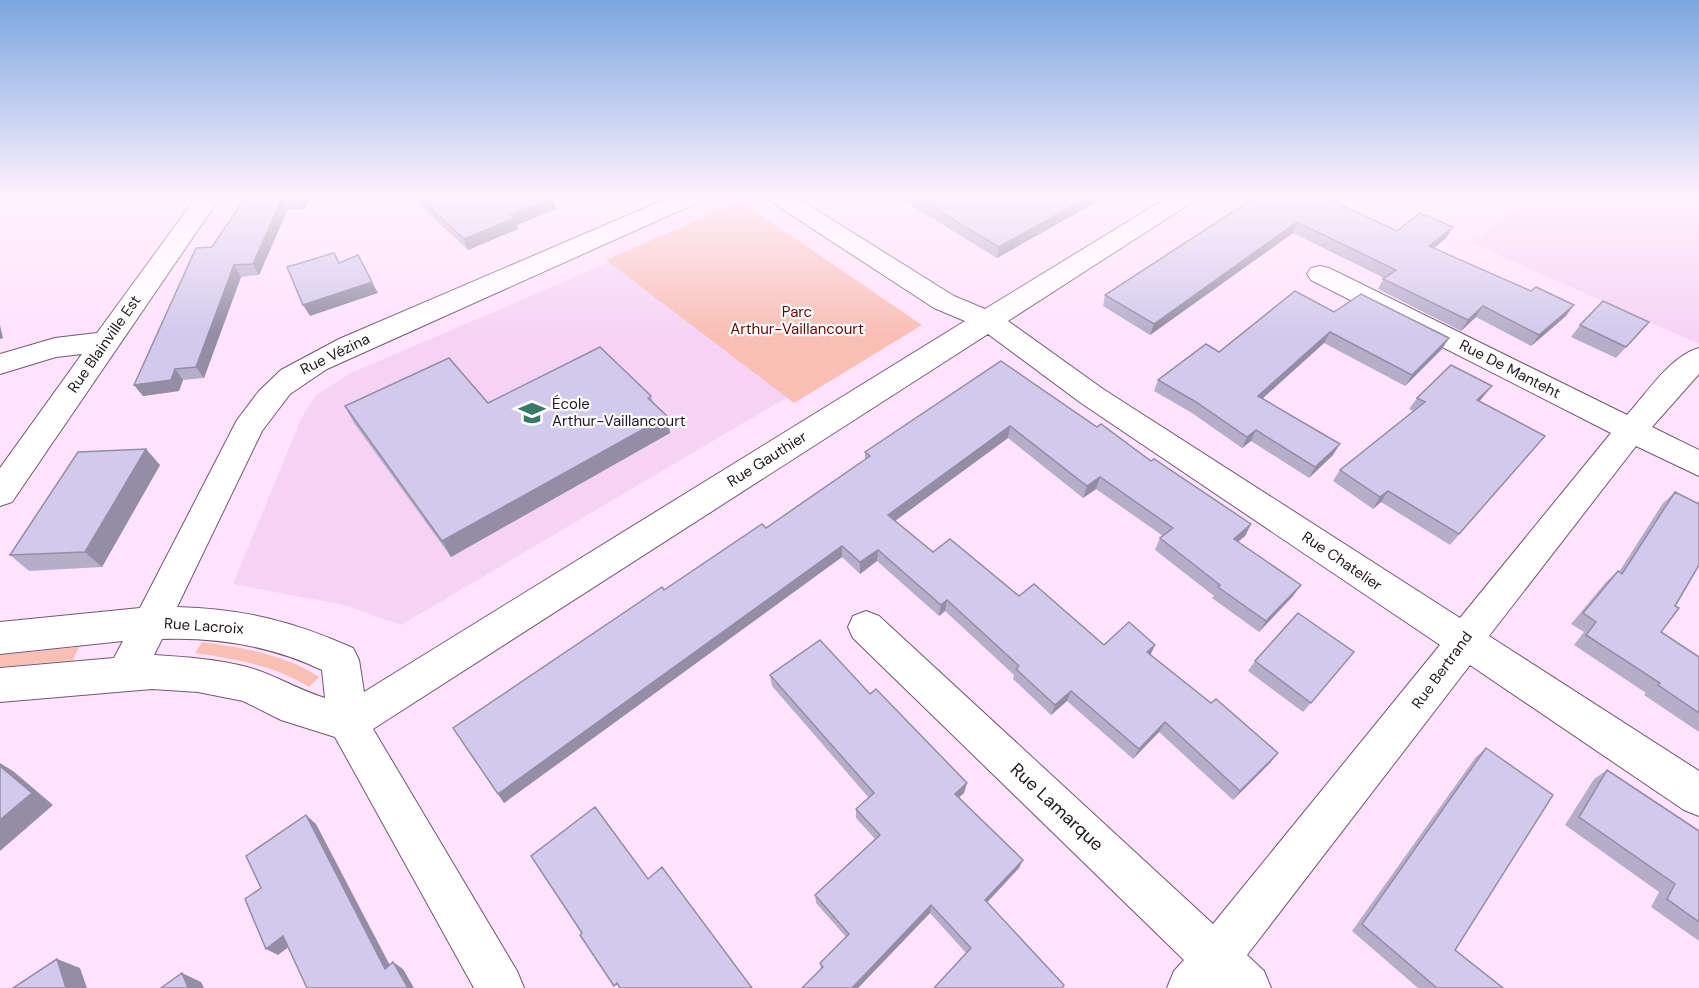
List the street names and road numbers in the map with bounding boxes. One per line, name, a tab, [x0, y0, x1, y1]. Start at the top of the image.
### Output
street label: Rue Blainville Est	[63, 291, 145, 397]
street label: Rue Vézina	[297, 329, 373, 379]
street label: Rue De Manteht	[1456, 335, 1564, 403]
street label: Rue Gauthier	[723, 426, 811, 491]
street label: Rue Chatelier	[1298, 527, 1386, 595]
street label: Rue Lacroix	[163, 613, 245, 639]
street label: Rue Bertrand	[1407, 627, 1477, 713]
street label: Rue Lamarque	[1005, 758, 1109, 856]

